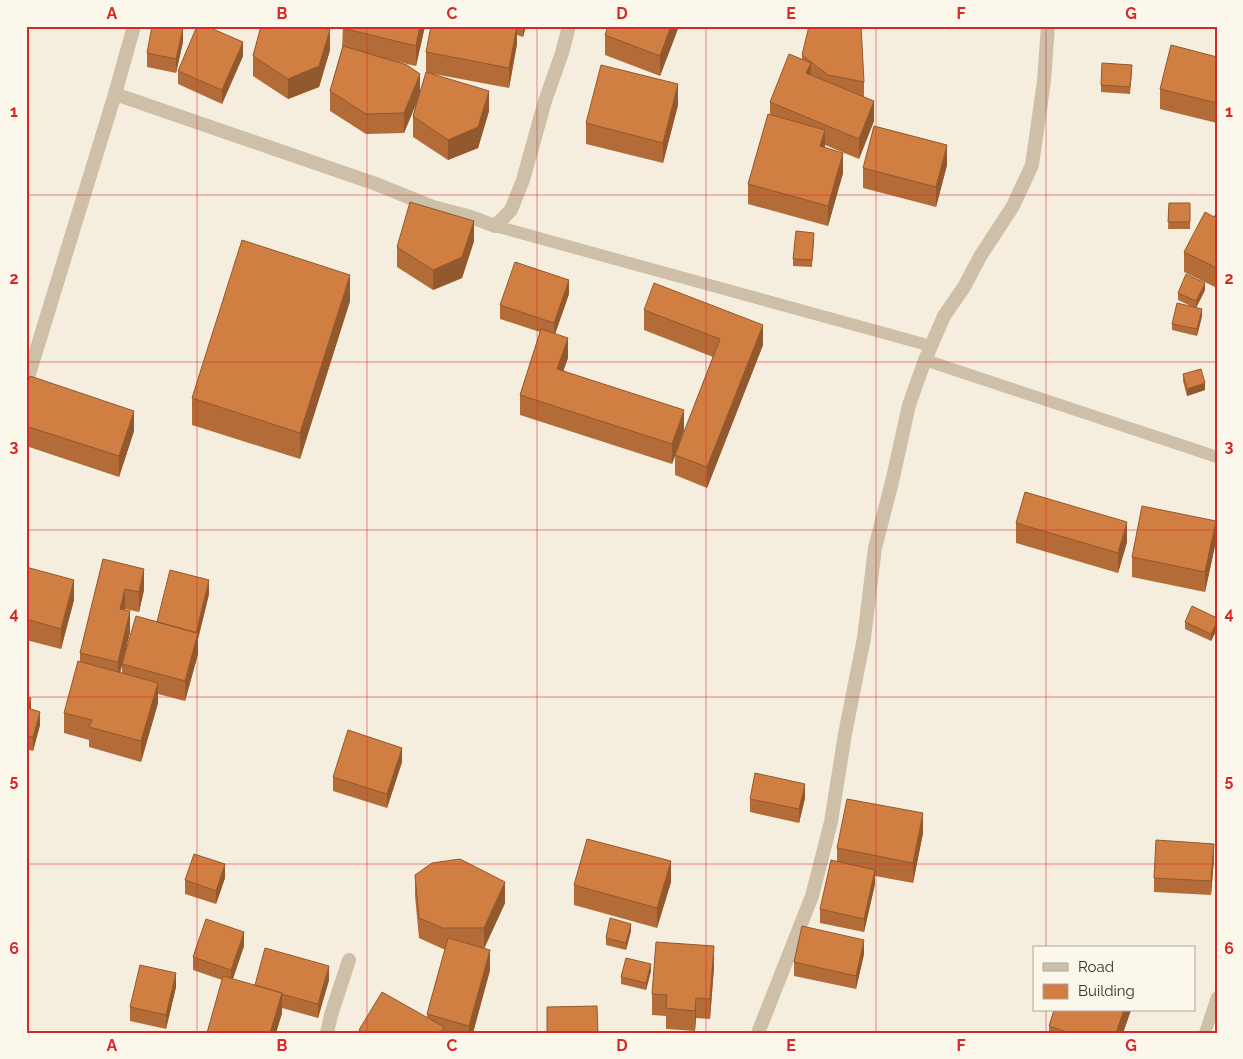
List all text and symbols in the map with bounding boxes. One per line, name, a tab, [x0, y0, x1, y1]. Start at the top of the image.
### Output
text: A	[107, 4, 118, 23]
text: B	[277, 4, 288, 23]
text: C	[447, 4, 458, 23]
text: D	[616, 4, 628, 23]
text: E	[786, 4, 796, 23]
text: F	[956, 4, 966, 23]
text: G	[1125, 4, 1137, 23]
text: 1	[10, 102, 18, 121]
text: 1	[1225, 102, 1233, 121]
text: 2	[9, 269, 19, 288]
text: 2	[1224, 269, 1234, 288]
text: 3	[10, 437, 19, 456]
text: 3	[1225, 437, 1234, 456]
text: 4	[9, 604, 19, 623]
text: 4	[1224, 604, 1234, 623]
text: 5	[10, 771, 19, 790]
text: 5	[1225, 771, 1234, 790]
text: 6	[9, 939, 19, 958]
text: 6	[1224, 939, 1234, 958]
legend	[1033, 946, 1196, 1012]
text: Road	[1078, 958, 1114, 976]
text: Building	[1078, 982, 1135, 1000]
text: A	[107, 1036, 118, 1055]
text: B	[277, 1036, 288, 1055]
text: C	[447, 1036, 458, 1055]
text: D	[616, 1036, 628, 1055]
text: E	[786, 1036, 796, 1055]
text: F	[956, 1036, 966, 1055]
text: G	[1125, 1036, 1137, 1055]

